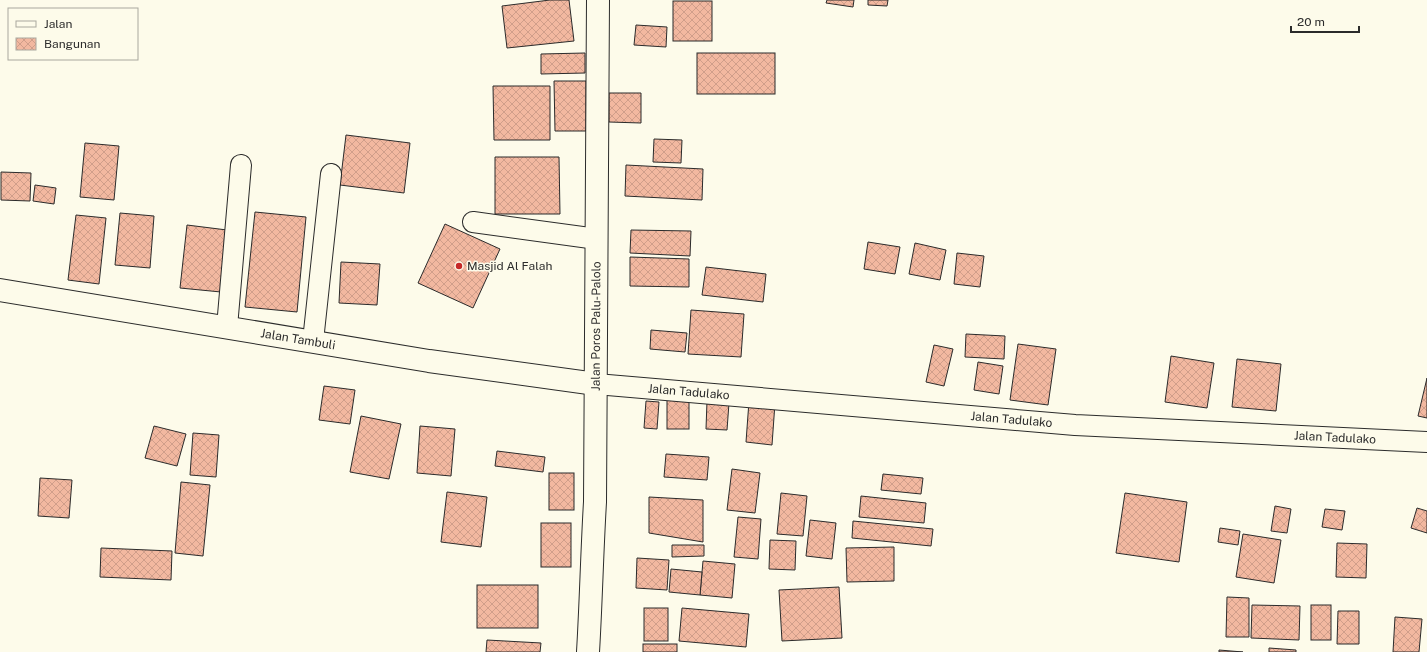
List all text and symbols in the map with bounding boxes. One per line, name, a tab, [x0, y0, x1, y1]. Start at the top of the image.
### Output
legend	[8, 8, 138, 60]
scale bar	[1291, 8, 1359, 34]
text: 20 m	[1297, 15, 1325, 29]
text: Jalan	[44, 17, 73, 31]
text: Bangunan	[44, 37, 100, 51]
place label: Masjid Al Falah	[467, 259, 552, 273]
marker: Masjid Al Falah	[454, 261, 464, 271]
street label: Jalan Poros Palu-Palolo	[589, 261, 603, 391]
street label: Jalan Tambuli	[260, 326, 336, 352]
street label: Jalan Tadulako	[647, 381, 730, 402]
street label: Jalan Tadulako	[970, 409, 1053, 430]
street label: Jalan Tadulako	[1294, 429, 1377, 447]

